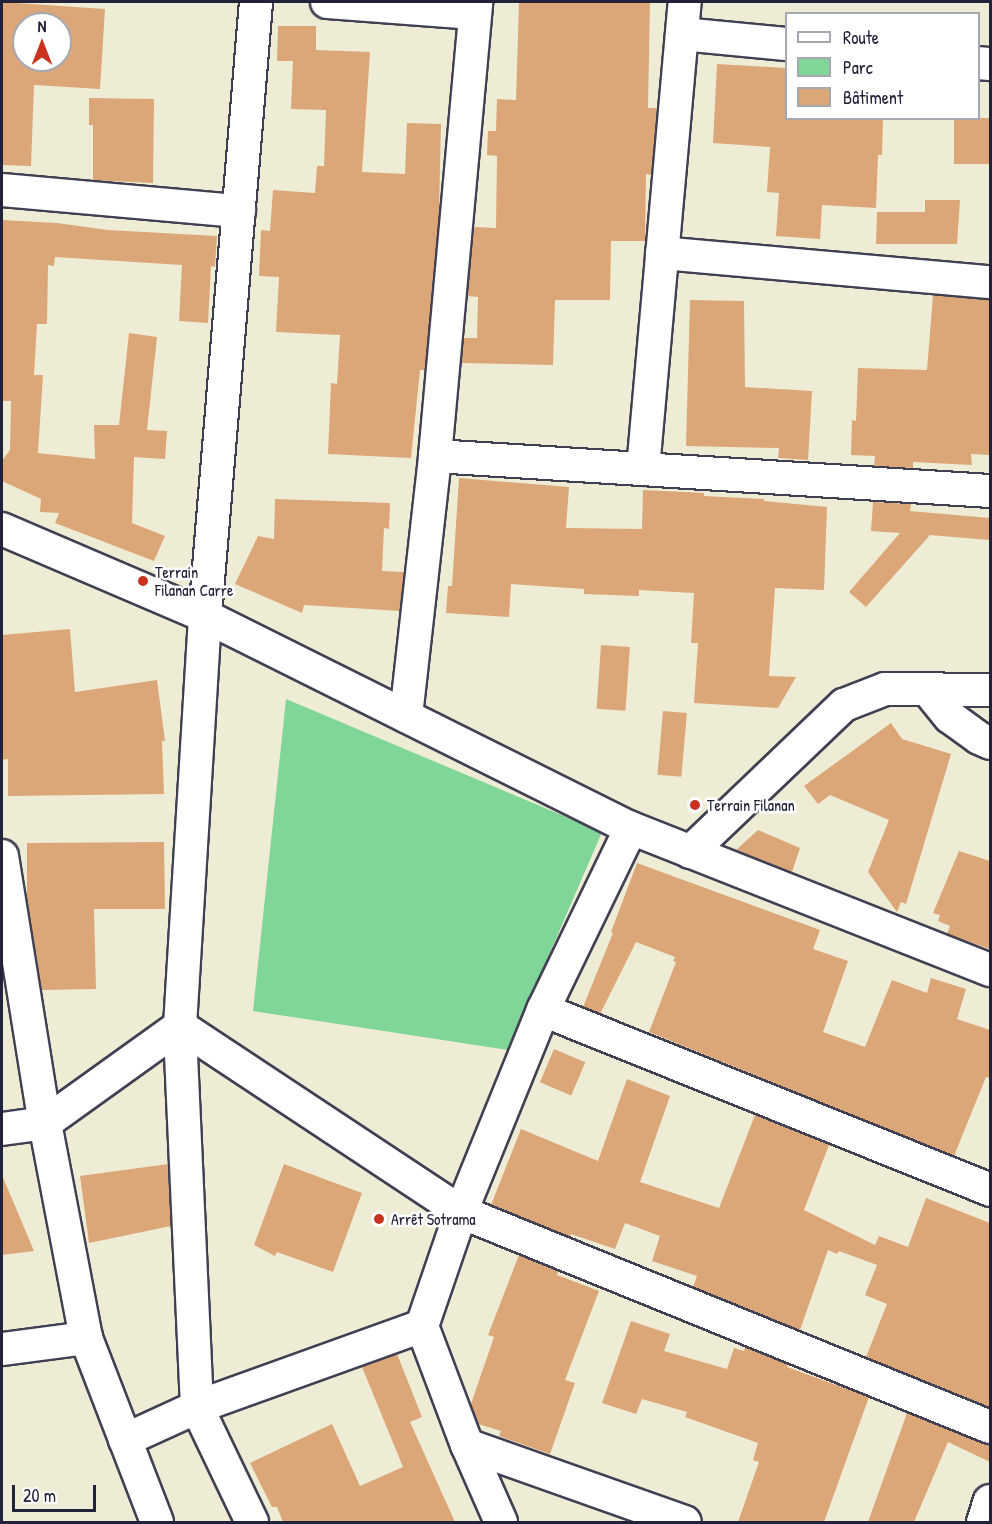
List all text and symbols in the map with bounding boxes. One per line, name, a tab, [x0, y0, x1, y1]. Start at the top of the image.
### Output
north arrow	[12, 12, 72, 72]
legend	[785, 12, 980, 120]
text: N	[38, 15, 46, 37]
text: Route	[843, 25, 879, 50]
text: Parc	[843, 55, 873, 80]
text: Bâtiment	[843, 85, 903, 110]
place label: Terrain Filanan Carre	[155, 562, 233, 600]
marker: Terrain Filanan Carre	[136, 574, 150, 588]
place label: Terrain Filanan	[707, 795, 795, 815]
marker: Terrain Filanan	[688, 798, 702, 812]
place label: Arrêt Sotrama	[391, 1209, 476, 1229]
marker: Arrêt Sotrama	[372, 1212, 386, 1226]
scale bar	[15, 1473, 99, 1511]
text: 20 m	[23, 1483, 56, 1508]

